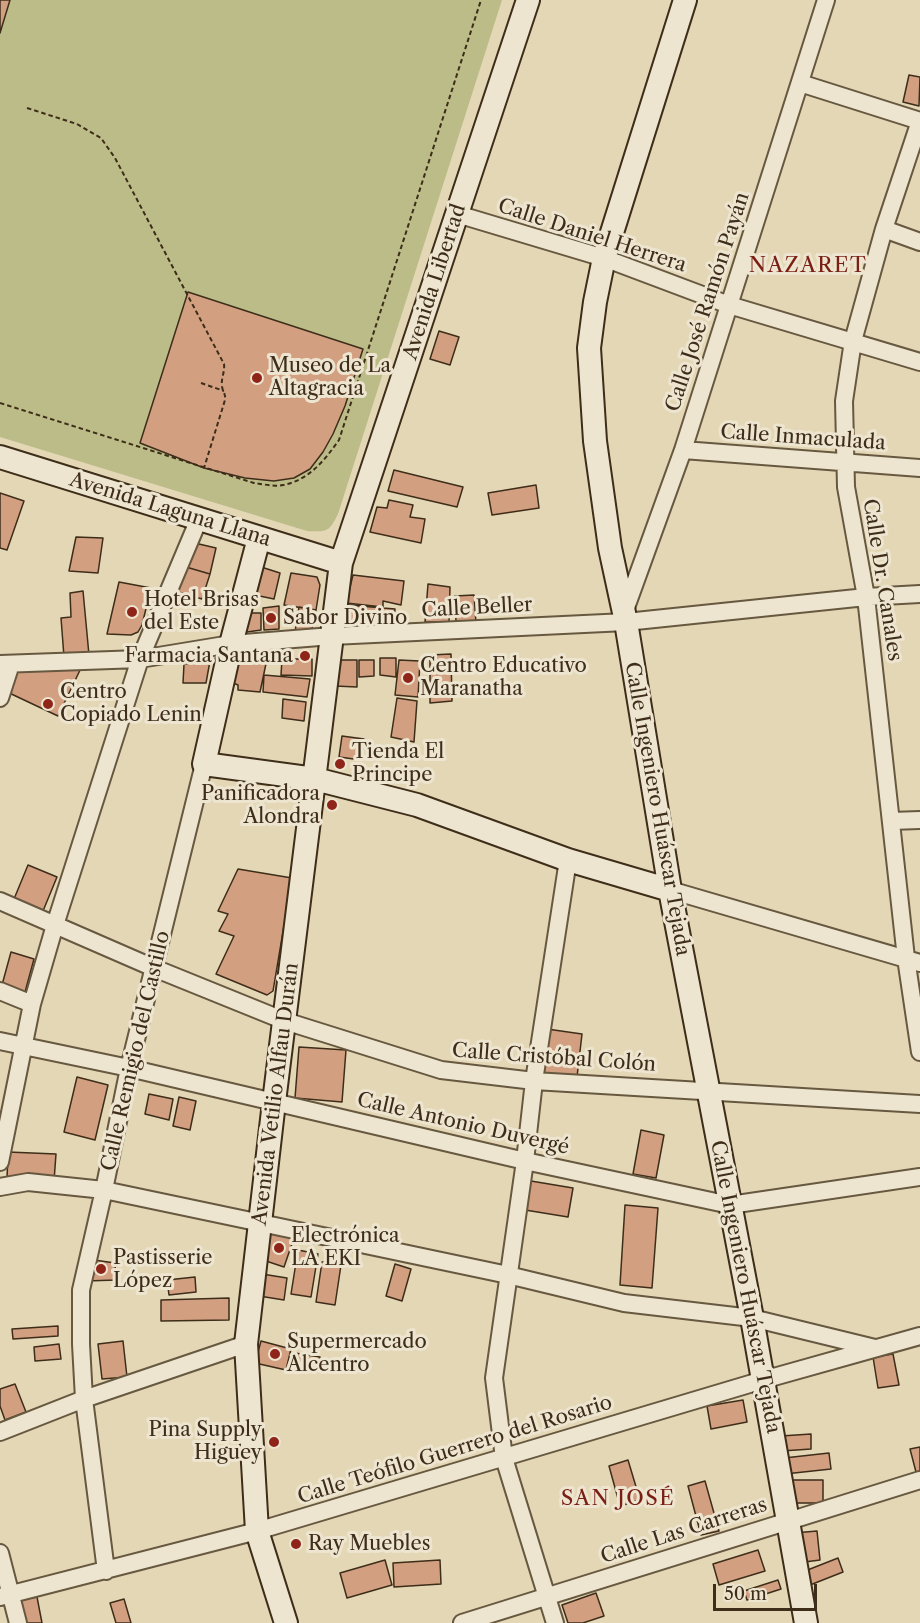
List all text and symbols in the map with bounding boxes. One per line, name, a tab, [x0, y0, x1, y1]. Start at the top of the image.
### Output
street label: Calle José Ramón Payán	[661, 189, 755, 415]
street label: Calle Daniel Herrera	[495, 194, 689, 278]
street label: Avenida Libertad	[398, 201, 472, 363]
district label: NAZARET	[749, 253, 867, 279]
place label: Museo de La Altagracia	[269, 354, 391, 401]
marker: Museo de La Altagracia	[250, 371, 264, 385]
street label: Calle Inmaculada	[720, 420, 886, 456]
street label: Avenida Laguna Llana	[66, 468, 274, 552]
street label: Calle Dr. Canales	[857, 497, 907, 663]
place label: Hotel Brisas del Este	[144, 588, 259, 635]
street label: Calle Beller	[421, 593, 533, 623]
marker: Hotel Brisas del Este	[125, 605, 139, 619]
place label: Sabor Divino	[283, 606, 407, 630]
marker: Sabor Divino	[264, 611, 278, 625]
place label: Farmacia Santana	[124, 644, 293, 668]
marker: Farmacia Santana	[298, 649, 312, 663]
place label: Centro Educativo Maranatha	[420, 654, 587, 701]
street label: Calle Ingeniero Huáscar Tejada	[619, 660, 695, 958]
marker: Centro Educativo Maranatha	[401, 671, 415, 685]
place label: Centro Copiado Lenin	[60, 680, 202, 727]
marker: Centro Copiado Lenin	[41, 697, 55, 711]
place label: Tienda El Principe	[352, 740, 444, 787]
marker: Tienda El Principe	[333, 757, 347, 771]
place label: Panificadora Alondra	[201, 782, 320, 829]
marker: Panificadora Alondra	[325, 798, 339, 812]
street label: Calle Remigio del Castillo	[97, 929, 175, 1173]
street label: Avenida Vetilio Alfau Durán	[248, 961, 304, 1227]
street label: Calle Cristóbal Colón	[451, 1039, 657, 1077]
street label: Calle Antonio Duvergé	[355, 1088, 571, 1160]
street label: Calle Ingeniero Huáscar Tejada	[705, 1138, 785, 1436]
place label: Electrónica LA EKI	[291, 1224, 400, 1271]
marker: Electrónica LA EKI	[272, 1241, 286, 1255]
place label: Pastisserie López	[113, 1246, 213, 1293]
marker: Pastisserie López	[94, 1262, 108, 1276]
place label: Supermercado Alcentro	[287, 1330, 427, 1377]
marker: Supermercado Alcentro	[268, 1347, 282, 1361]
street label: Calle Teófilo Guerrero del Rosario	[295, 1391, 615, 1509]
place label: Pina Supply Higuey	[148, 1418, 262, 1465]
marker: Pina Supply Higuey	[267, 1435, 281, 1449]
district label: SAN JOSÉ	[561, 1486, 675, 1512]
street label: Calle Las Carreras	[598, 1493, 770, 1569]
place label: Ray Muebles	[308, 1532, 430, 1556]
marker: Ray Muebles	[289, 1537, 303, 1551]
scale bar	[716, 1572, 820, 1610]
text: 50 m	[724, 1583, 767, 1605]

